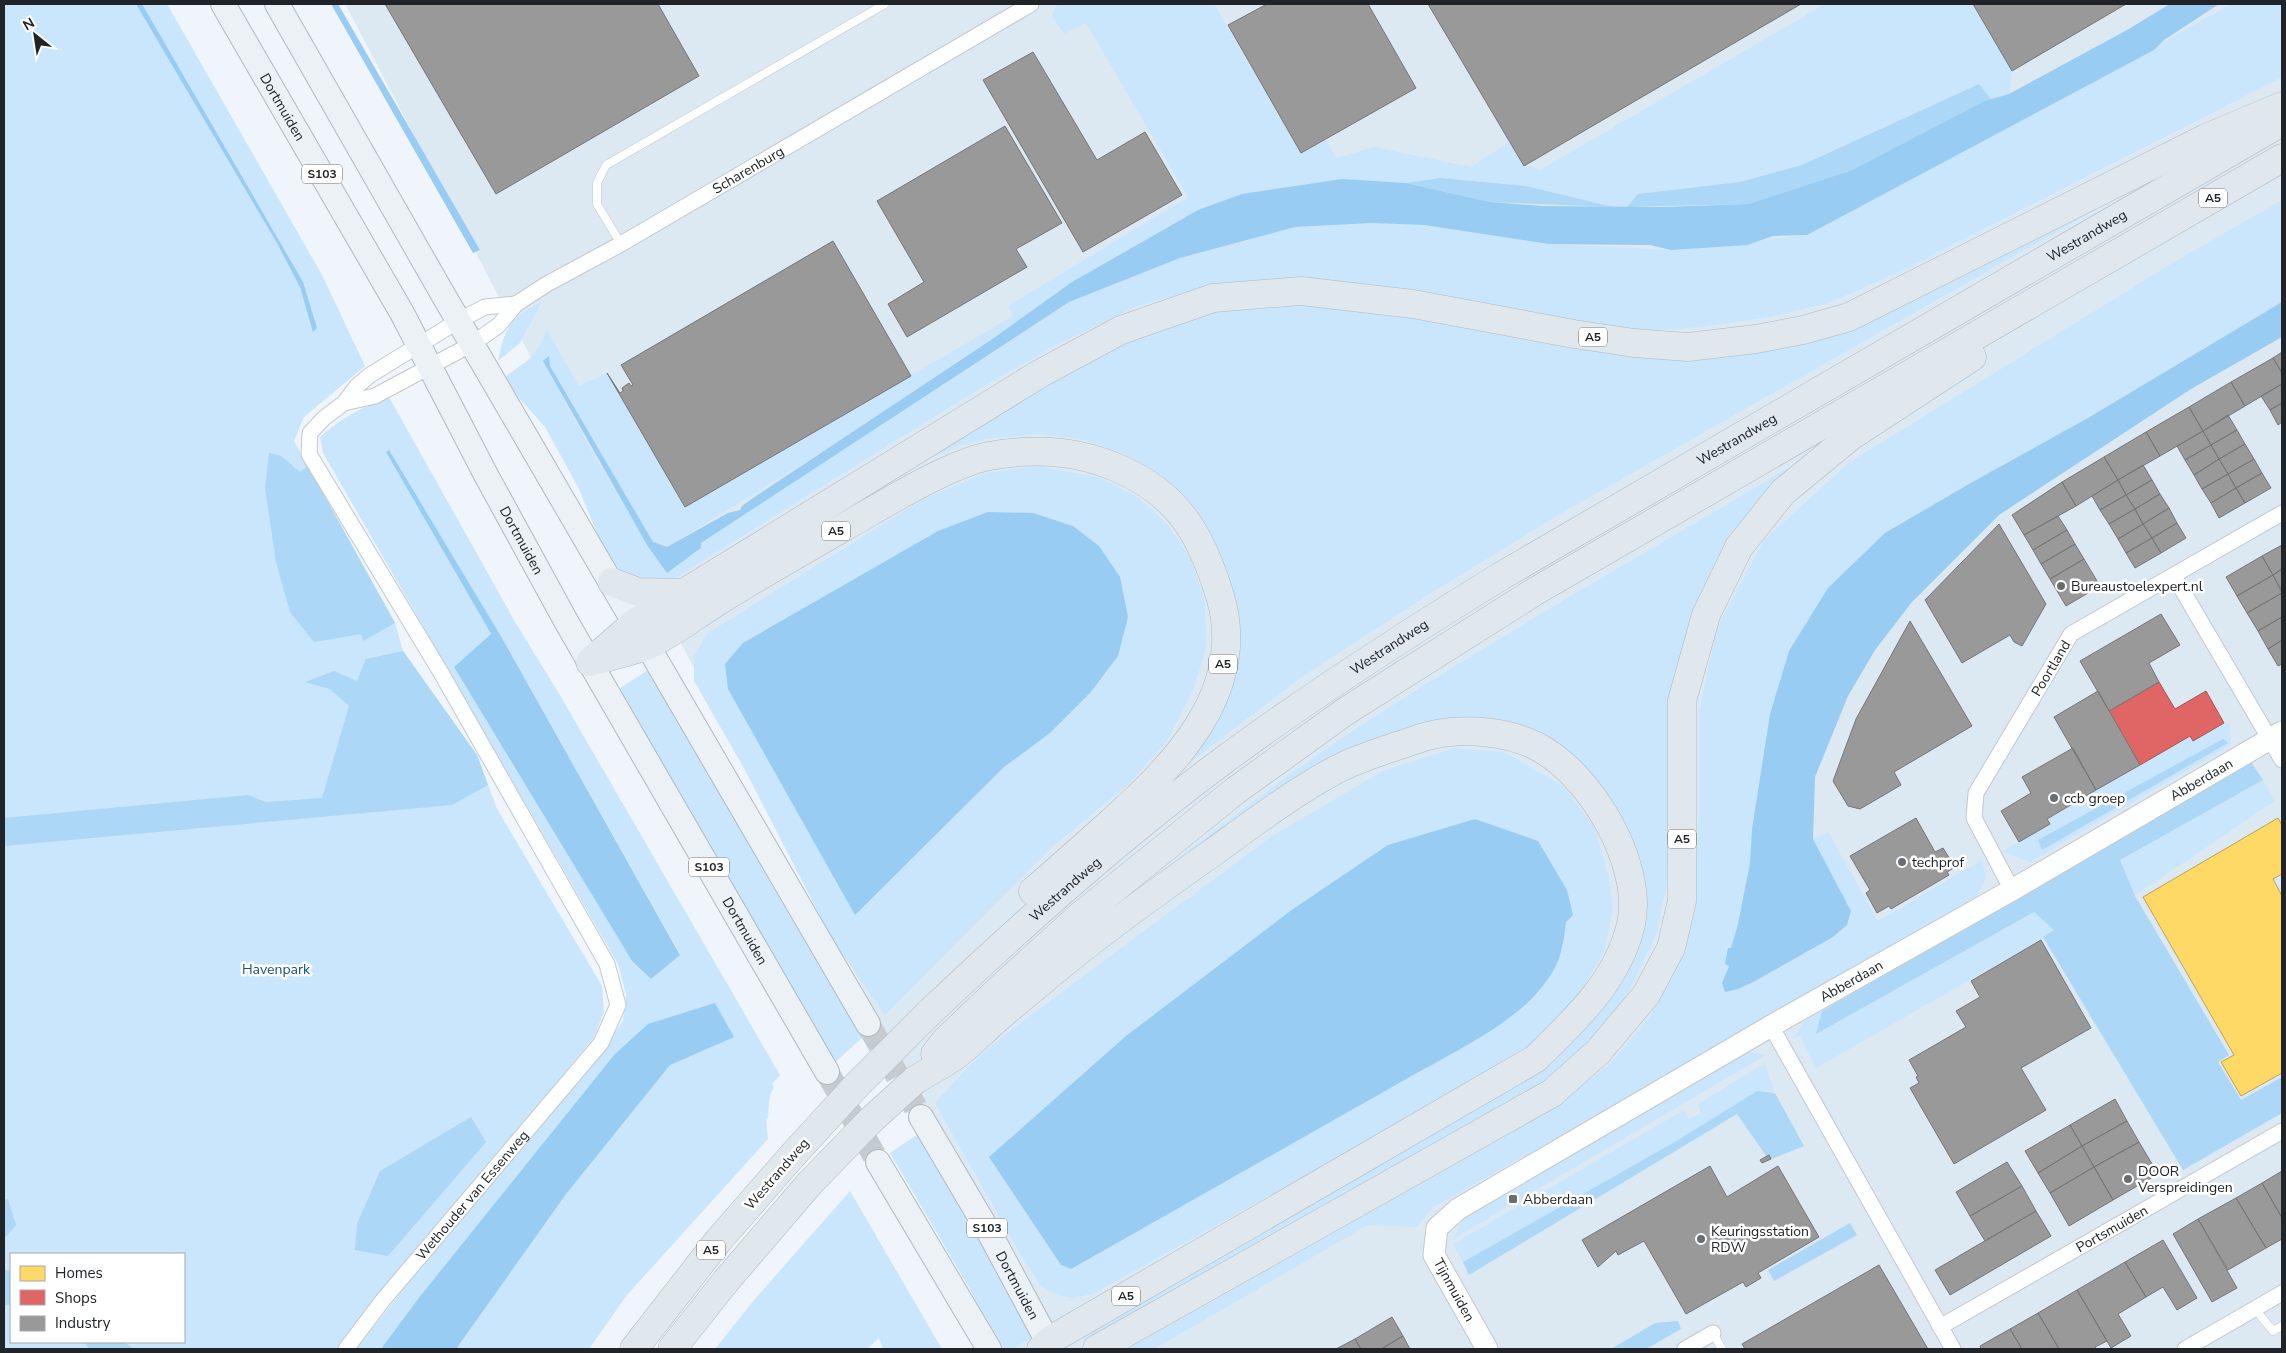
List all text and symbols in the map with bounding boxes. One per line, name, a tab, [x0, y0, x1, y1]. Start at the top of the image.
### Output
north arrow	[10, 10, 60, 60]
text: N	[19, 13, 38, 35]
street label: Dortmuiden	[256, 70, 310, 144]
street label: Scharenburg	[709, 141, 787, 198]
road number: S103	[302, 164, 342, 183]
road number: A5	[2199, 188, 2227, 208]
street label: Westrandweg	[2043, 205, 2130, 266]
road number: A5	[1579, 328, 1607, 347]
street label: Westrandweg	[1693, 408, 1780, 470]
street label: Dortmuiden	[495, 503, 548, 578]
road number: A5	[822, 522, 850, 540]
place label: Bureaustoelexpert.nl	[2071, 577, 2204, 596]
marker: Bureaustoelexpert.nl	[2055, 580, 2067, 592]
street label: Westrandweg	[1346, 614, 1432, 679]
street label: Poortland	[2027, 637, 2075, 700]
road number: A5	[1209, 654, 1237, 674]
street label: Abberdaan	[2166, 753, 2236, 805]
place label: ccb groep	[2064, 789, 2125, 808]
marker: ccb groep	[2048, 792, 2060, 804]
road number: A5	[1668, 830, 1696, 849]
street label: Westrandweg	[1025, 852, 1105, 926]
place label: techprof	[1912, 853, 1965, 872]
marker: techprof	[1896, 856, 1908, 868]
road number: S103	[689, 858, 729, 876]
street label: Dortmuiden	[718, 894, 772, 968]
street label: Abberdaan	[1816, 955, 1886, 1006]
park label: Havenpark	[242, 960, 311, 979]
street label: Wethouder van Essenweg	[411, 1126, 533, 1264]
street label: Westrandweg	[741, 1134, 813, 1214]
place label: DOOR Verspreidingen	[2137, 1162, 2233, 1197]
marker: DOOR Verspreidingen	[2122, 1173, 2134, 1185]
place label: Abberdaan	[1523, 1190, 1593, 1209]
marker: Abberdaan	[1507, 1193, 1519, 1205]
street label: Portsmuiden	[2072, 1200, 2151, 1257]
road number: S103	[967, 1218, 1007, 1238]
place label: Keuringsstation RDW	[1711, 1222, 1809, 1257]
marker: Keuringsstation RDW	[1695, 1233, 1707, 1245]
road number: A5	[697, 1240, 725, 1260]
street label: Dortmuiden	[991, 1248, 1044, 1323]
legend	[10, 1253, 185, 1343]
street label: Tijnmuiden	[1429, 1255, 1479, 1325]
text: Homes	[55, 1263, 103, 1283]
road number: A5	[1112, 1286, 1140, 1305]
text: Shops	[55, 1288, 97, 1308]
text: Industry	[55, 1313, 111, 1333]

